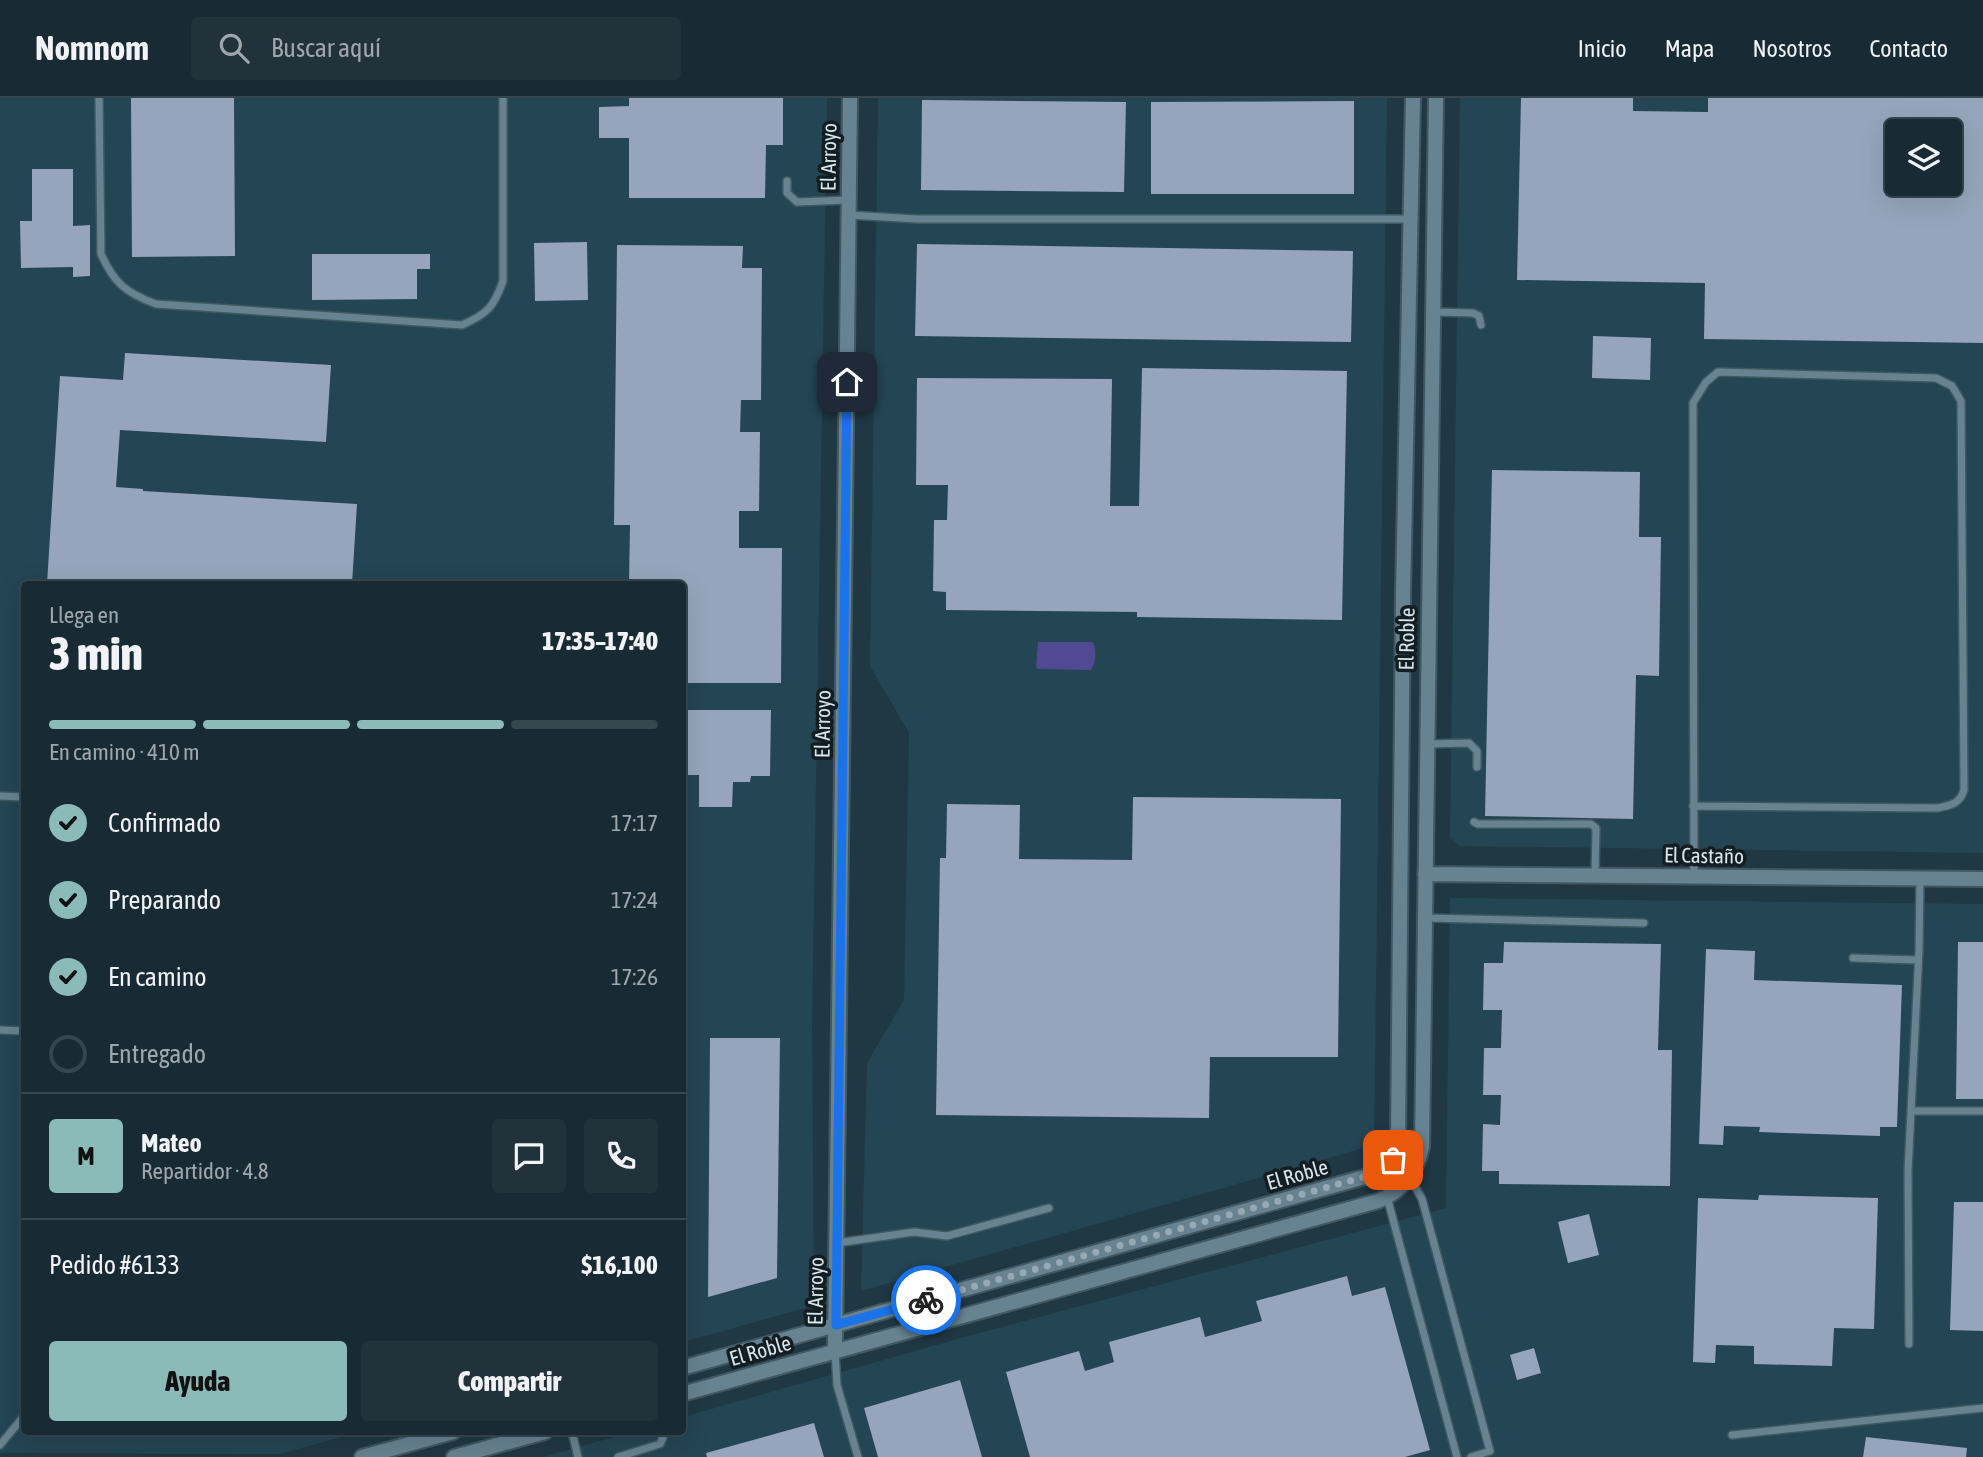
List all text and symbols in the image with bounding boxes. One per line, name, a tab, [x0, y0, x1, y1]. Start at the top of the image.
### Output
search box	[191, 17, 681, 80]
text: Nomnom	[35, 29, 149, 67]
icon: search	[215, 29, 253, 67]
text: Buscar aquí	[271, 33, 381, 63]
text: Inicio	[1578, 35, 1627, 62]
text: Mapa	[1665, 35, 1714, 62]
text: Nosotros	[1752, 35, 1831, 62]
text: Contacto	[1869, 35, 1948, 62]
map controls	[1885, 119, 1962, 196]
button: layers	[1885, 119, 1962, 196]
street label: El Arroyo	[815, 123, 841, 191]
pin	[817, 352, 877, 412]
icon: home	[828, 363, 866, 401]
text: Llega en	[49, 602, 119, 628]
street label: El Roble	[1393, 607, 1419, 671]
text: 17:35–17:40	[542, 626, 658, 656]
text: 3 min	[49, 627, 143, 680]
street label: El Arroyo	[809, 690, 835, 758]
text: En camino · 410 m	[49, 739, 200, 765]
icon: check	[49, 804, 87, 842]
text: Confirmado	[108, 808, 221, 838]
text: 17:17	[611, 810, 658, 836]
street label: El Castaño	[1664, 842, 1744, 868]
icon: check	[49, 881, 87, 919]
text: Preparando	[108, 885, 221, 915]
text: 17:24	[611, 887, 658, 913]
icon: check	[49, 958, 87, 996]
text: En camino	[108, 962, 207, 992]
text: 17:26	[611, 964, 658, 990]
text: Entregado	[108, 1039, 206, 1069]
button: chat	[492, 1119, 566, 1193]
button: phone	[584, 1119, 658, 1193]
text: Mateo	[141, 1128, 202, 1158]
pin	[1363, 1130, 1423, 1190]
text: M	[77, 1141, 95, 1171]
icon: bag	[1374, 1141, 1412, 1179]
street label: El Roble	[1264, 1154, 1330, 1194]
text: Repartidor · 4.8	[141, 1158, 268, 1184]
text: Pedido #6133	[49, 1250, 180, 1280]
text: $16,100	[581, 1250, 658, 1280]
street label: El Arroyo	[802, 1257, 828, 1325]
courier	[891, 1265, 961, 1335]
icon: bike	[907, 1281, 945, 1319]
street label: El Roble	[727, 1330, 793, 1370]
button: Ayuda	[49, 1341, 347, 1421]
button: Compartir	[361, 1341, 658, 1421]

